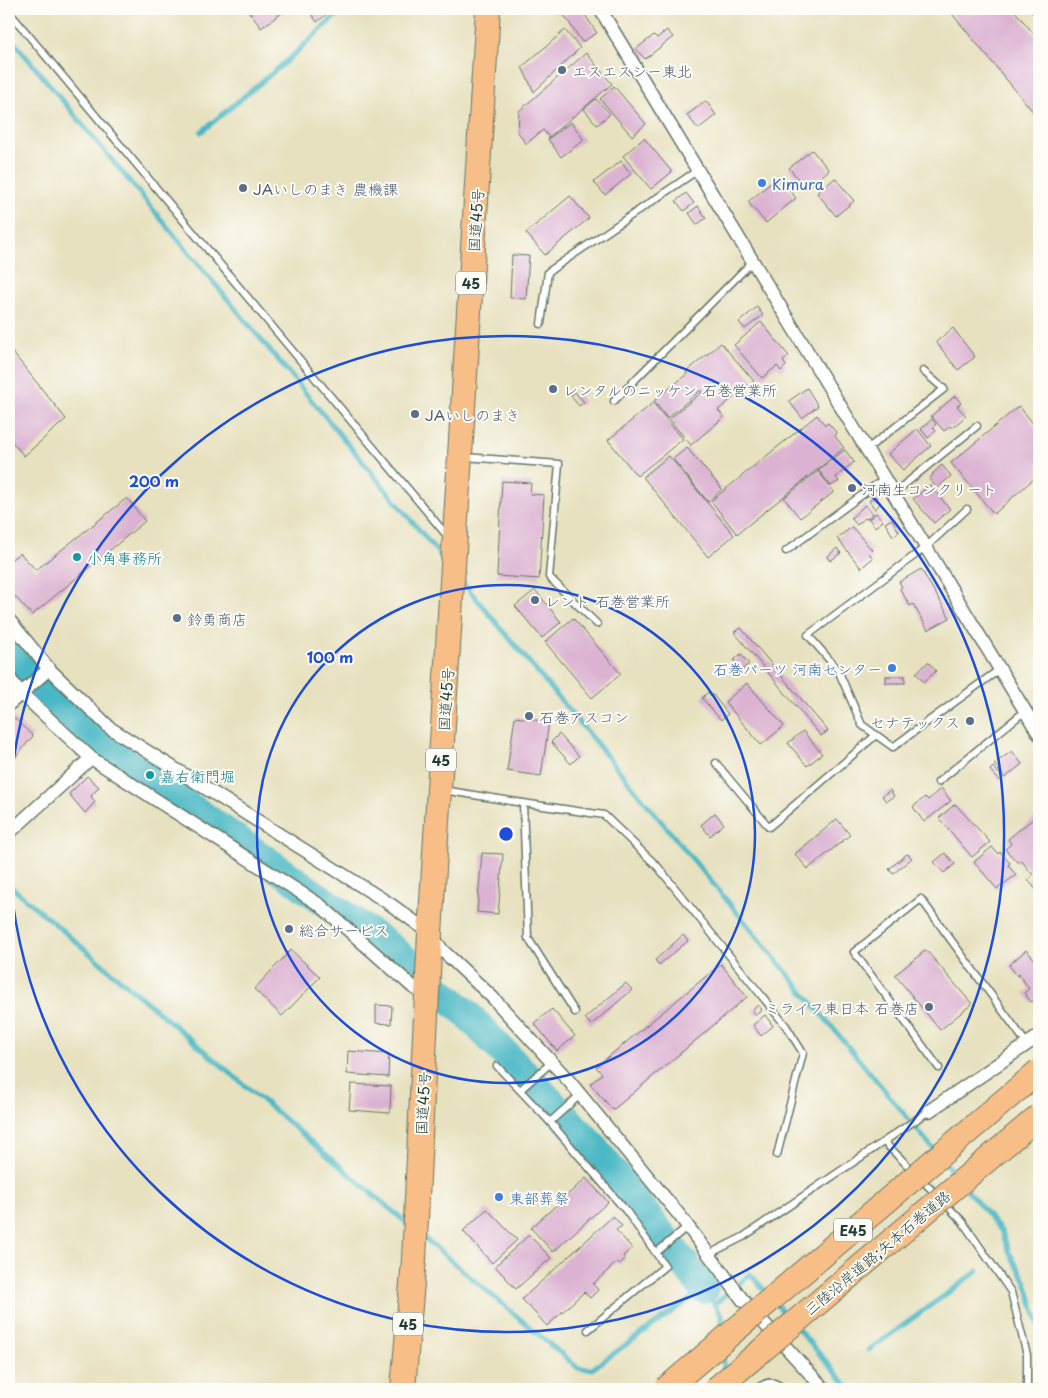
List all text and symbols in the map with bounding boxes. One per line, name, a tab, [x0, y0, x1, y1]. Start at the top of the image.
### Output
place label: エスエスシー東北	[572, 59, 692, 82]
marker: エスエスシー東北	[556, 64, 568, 76]
place label: Kimura	[772, 172, 825, 195]
place label: JAいしのまき 農機課	[253, 177, 398, 200]
marker: Kimura	[756, 177, 768, 189]
marker: JAいしのまき 農機課	[237, 182, 249, 194]
street label: 国道45号	[461, 187, 489, 253]
road number: 45	[456, 272, 486, 294]
place label: レンタルのニッケン 石巻営業所	[563, 378, 777, 401]
marker: レンタルのニッケン 石巻営業所	[547, 383, 559, 395]
place label: JAいしのまき	[425, 403, 520, 426]
marker: JAいしのまき	[409, 408, 421, 420]
text: 200 m	[129, 469, 179, 492]
place label: 河南生コンクリート	[862, 477, 997, 500]
marker: 河南生コンクリート	[846, 482, 858, 494]
place label: 小角事務所	[87, 546, 162, 569]
marker: 小角事務所	[71, 551, 83, 563]
place label: レント 石巻営業所	[545, 589, 670, 612]
marker: レント 石巻営業所	[529, 594, 541, 606]
place label: 鈴勇商店	[187, 607, 247, 630]
marker: 鈴勇商店	[171, 612, 183, 624]
text: 100 m	[307, 645, 353, 668]
place label: 石巻パーツ 河南センター	[713, 657, 882, 680]
marker: 石巻パーツ 河南センター	[886, 662, 898, 674]
street label: 国道45号	[431, 666, 459, 732]
place label: 石巻アスコン	[539, 705, 629, 728]
marker: 石巻アスコン	[523, 710, 535, 722]
place label: セナテックス	[870, 710, 960, 733]
marker: セナテックス	[964, 715, 976, 727]
road number: 45	[426, 748, 456, 772]
place label: 嘉右衛門堀	[160, 764, 235, 787]
marker: 嘉右衛門堀	[144, 769, 156, 781]
centre of rings	[497, 825, 515, 843]
place label: 総合サービス	[299, 918, 389, 941]
marker: 総合サービス	[283, 923, 295, 935]
place label: ミライフ東日本 石巻店	[765, 996, 919, 1019]
marker: ミライフ東日本 石巻店	[923, 1001, 935, 1013]
street label: 国道45号	[409, 1070, 435, 1136]
street label: 三陸沿岸道路;矢本石巻道路	[799, 1184, 955, 1320]
place label: 東部葬祭	[509, 1186, 569, 1209]
marker: 東部葬祭	[493, 1191, 505, 1203]
road number: E45	[834, 1218, 872, 1242]
road number: 45	[393, 1312, 423, 1336]

